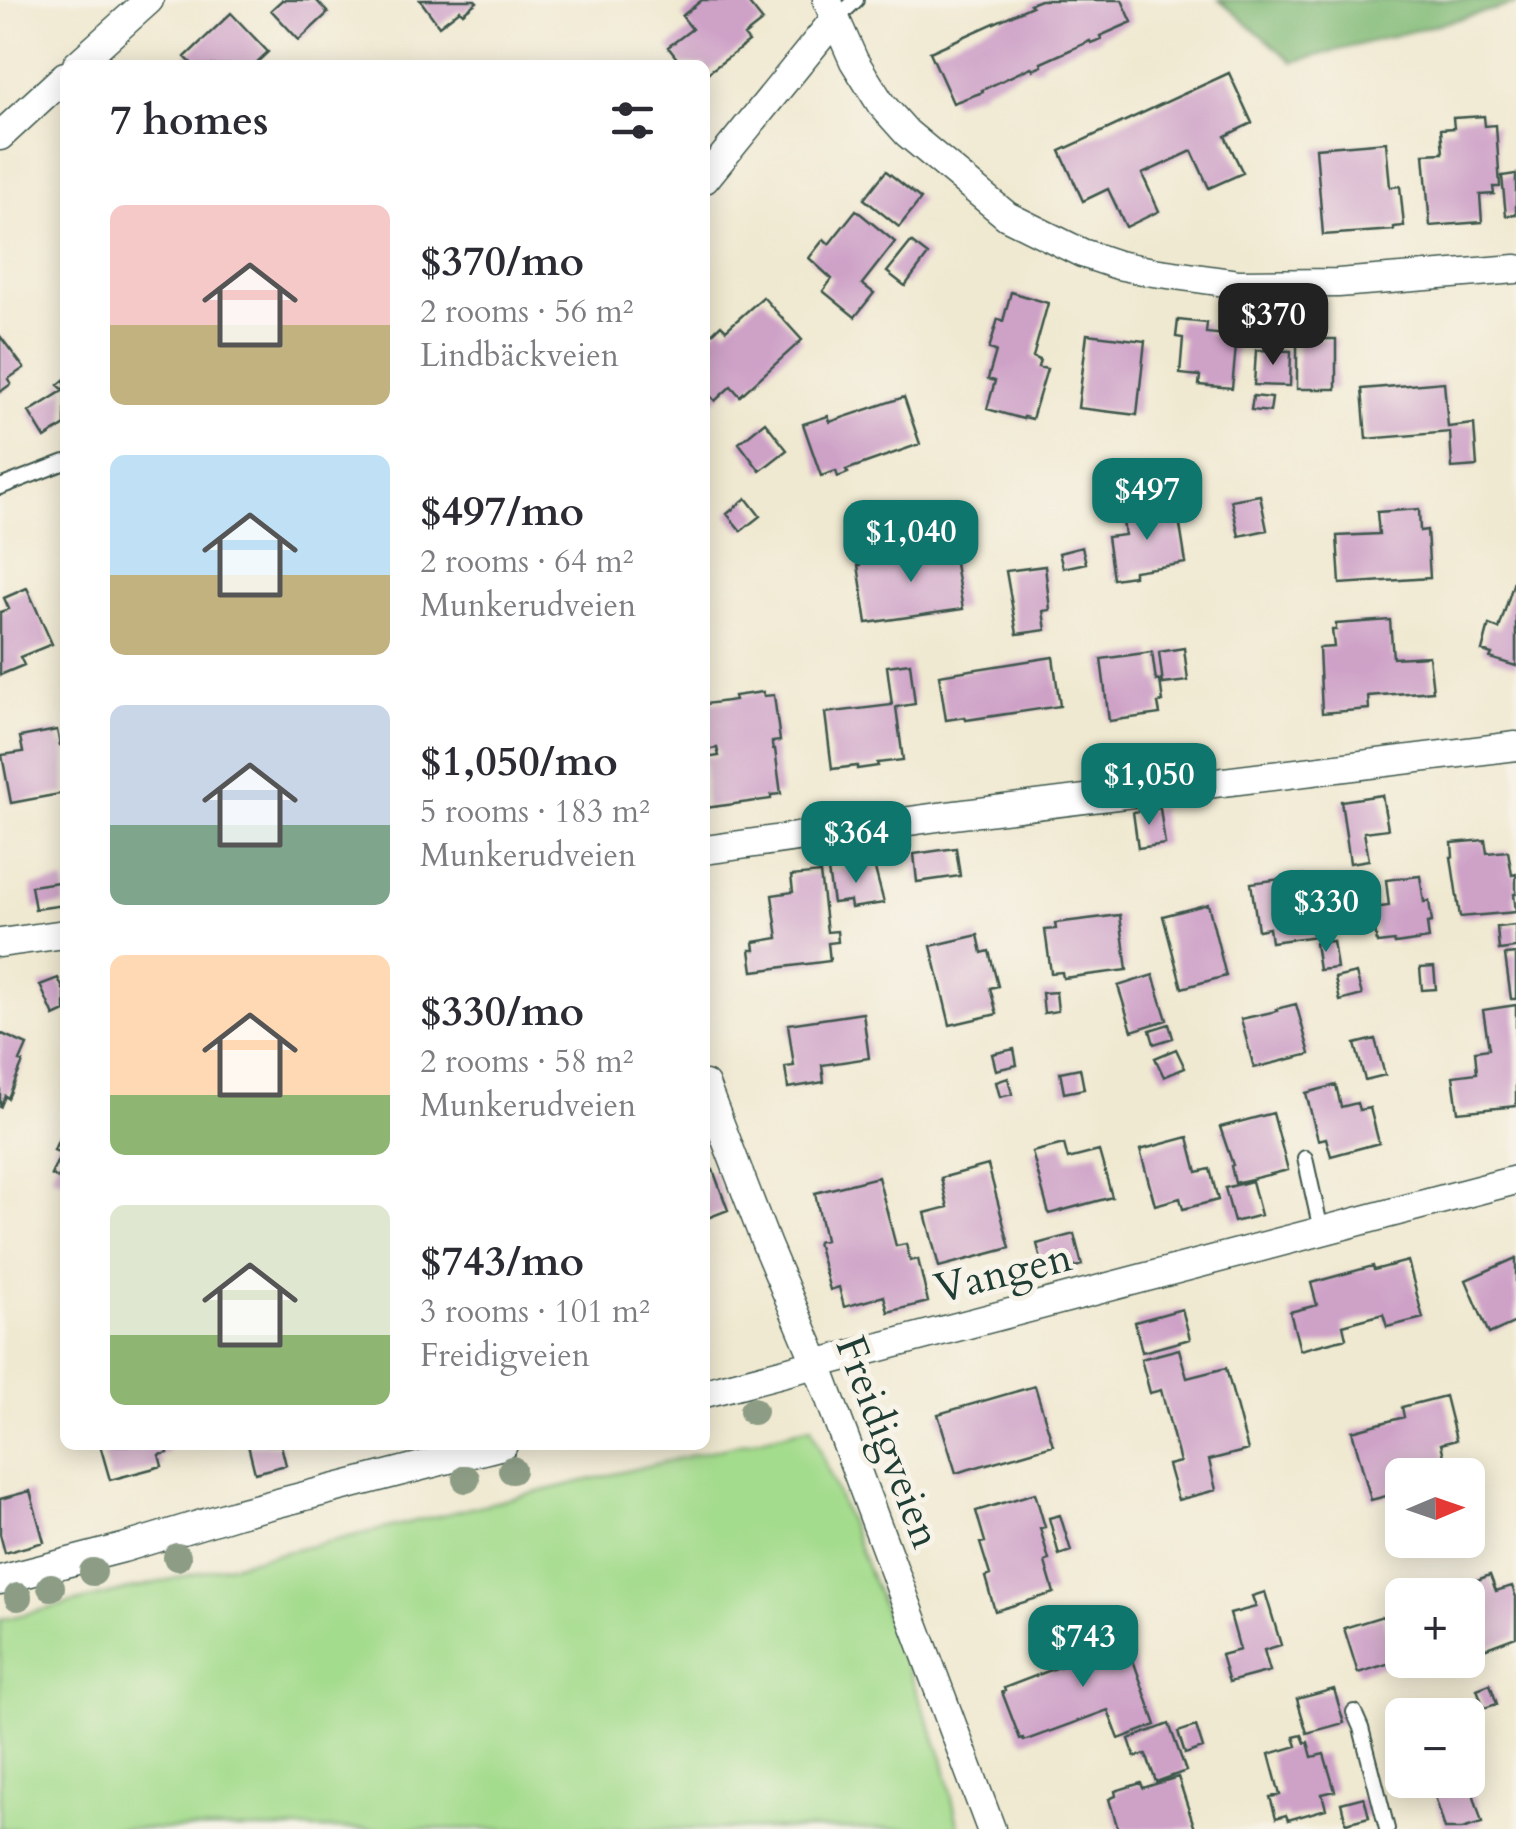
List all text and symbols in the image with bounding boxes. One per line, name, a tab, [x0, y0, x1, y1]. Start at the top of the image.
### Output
text: 7 homes	[110, 92, 268, 149]
icon: filters	[605, 93, 660, 148]
text: $370/mo	[420, 233, 584, 290]
icon: home	[190, 245, 310, 365]
pin: $370	[1214, 283, 1332, 368]
text: 2 rooms · 56 m²	[420, 290, 633, 334]
text: $370	[1240, 293, 1306, 337]
text: Lindbäckveien	[420, 334, 619, 378]
pin: $497	[1088, 458, 1206, 543]
text: $497	[1114, 468, 1180, 512]
text: $497/mo	[420, 483, 584, 540]
icon: home	[190, 495, 310, 615]
pin: $1,040	[830, 500, 992, 585]
text: $1,040	[865, 510, 957, 554]
text: 2 rooms · 64 m²	[420, 540, 633, 584]
text: Munkerudveien	[420, 584, 636, 628]
text: $1,050/mo	[420, 733, 618, 790]
pin: $1,050	[1068, 743, 1230, 828]
icon: home	[190, 745, 310, 865]
text: $1,050	[1103, 753, 1195, 797]
text: 5 rooms · 183 m²	[420, 790, 650, 834]
pin: $364	[797, 801, 915, 886]
text: $364	[823, 811, 889, 855]
text: Munkerudveien	[420, 834, 636, 878]
pin: $330	[1267, 870, 1385, 955]
text: $330	[1293, 880, 1359, 924]
text: $330/mo	[420, 983, 584, 1040]
icon: home	[190, 995, 310, 1115]
text: 2 rooms · 58 m²	[420, 1040, 633, 1084]
text: Munkerudveien	[420, 1084, 636, 1128]
street label: Vangen	[928, 1228, 1078, 1318]
text: $743/mo	[420, 1233, 584, 1290]
icon: home	[190, 1245, 310, 1365]
text: 3 rooms · 101 m²	[420, 1290, 650, 1334]
street label: Freidigveien	[821, 1328, 955, 1556]
text: Freidigveien	[420, 1334, 590, 1378]
north arrow	[1385, 1458, 1485, 1558]
map controls	[1385, 1458, 1485, 1798]
button: +	[1385, 1578, 1485, 1678]
pin: $743	[1024, 1605, 1142, 1690]
text: $743	[1050, 1615, 1116, 1659]
button: −	[1385, 1698, 1485, 1798]

